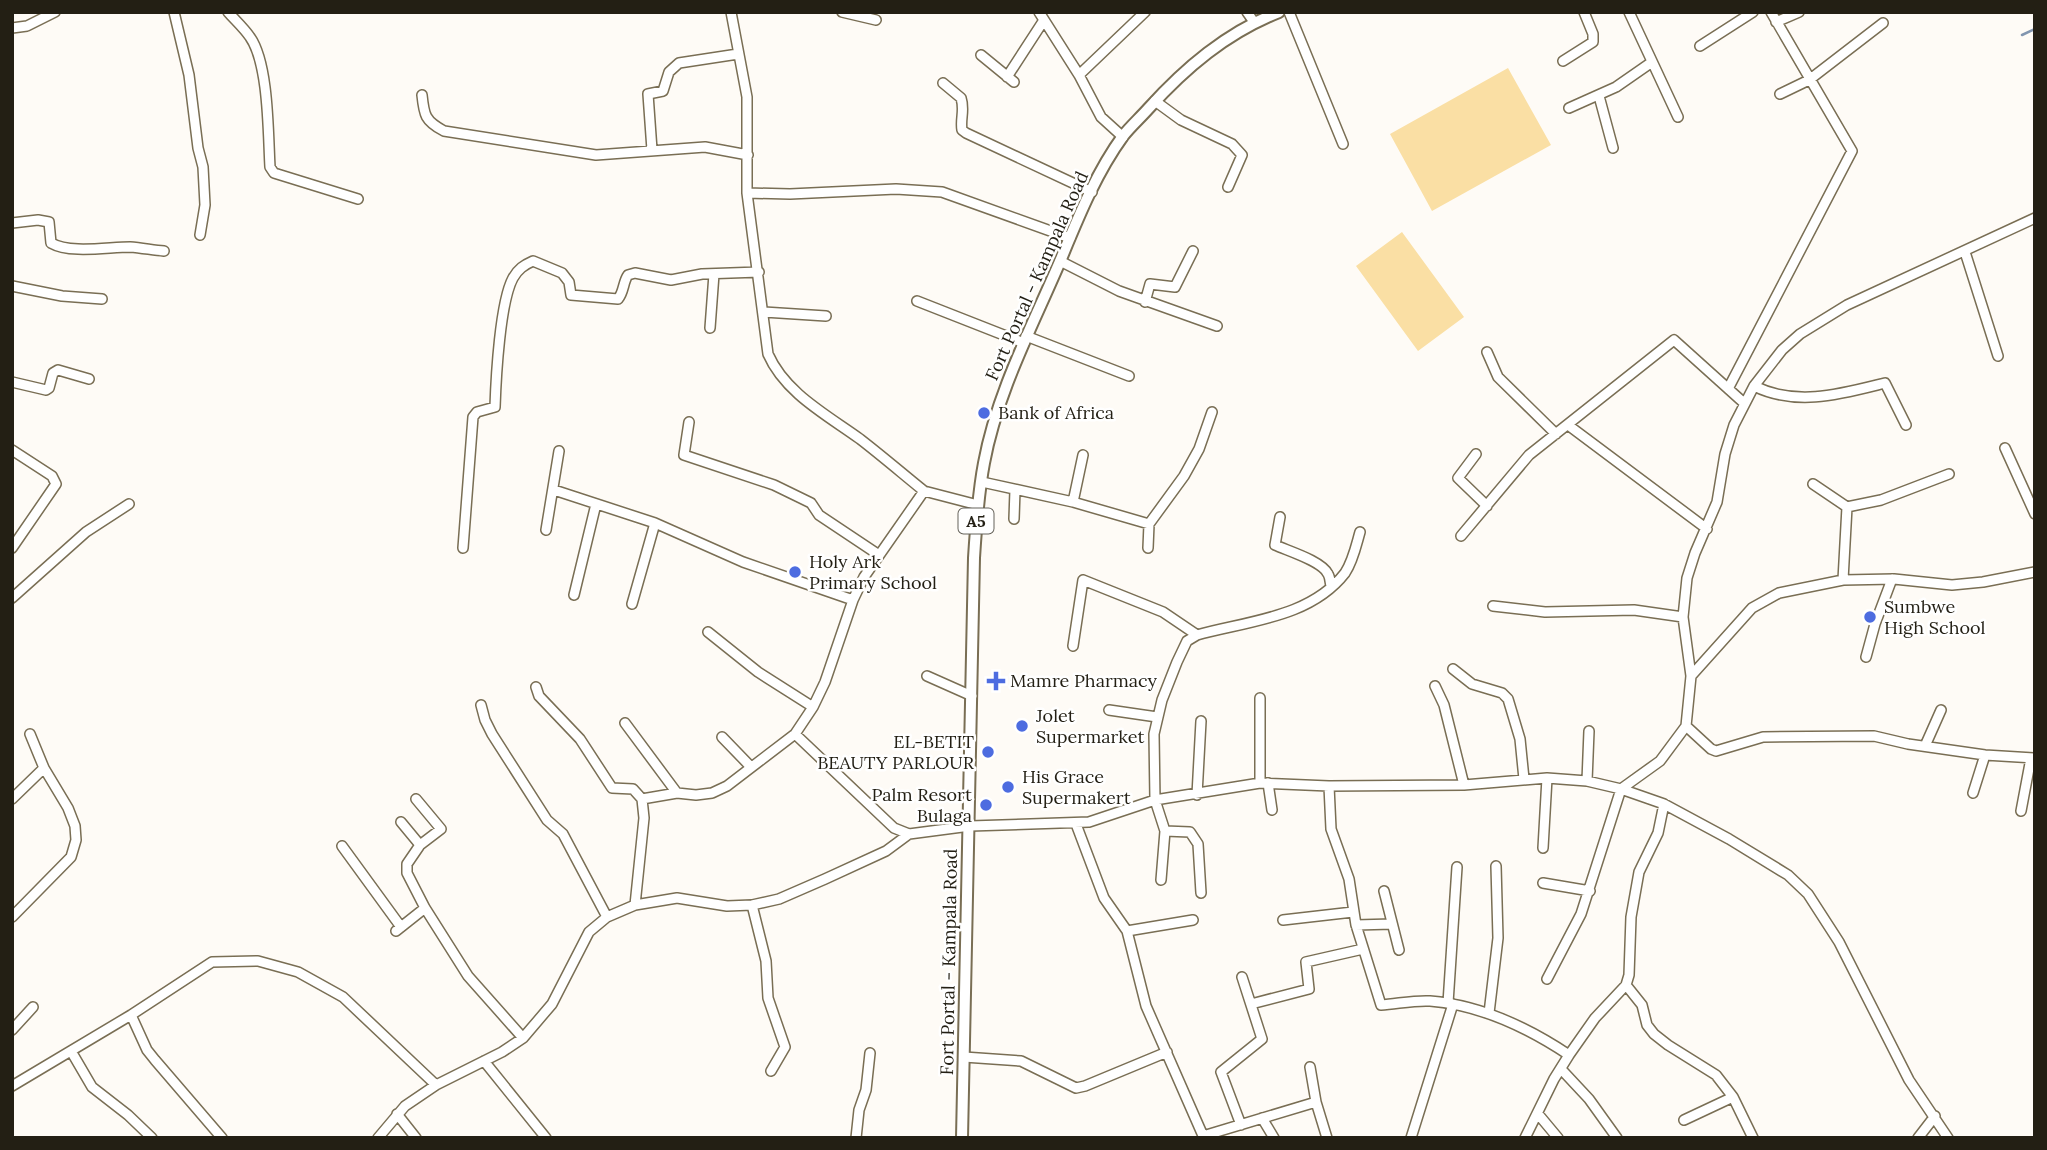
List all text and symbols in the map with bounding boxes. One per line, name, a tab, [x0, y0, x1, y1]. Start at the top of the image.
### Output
street label: Fort Portal - Kampala Road	[980, 167, 1093, 384]
place label: Bank of Africa	[998, 401, 1114, 424]
marker: Bank of Africa	[976, 405, 992, 421]
road number: A5	[958, 508, 993, 534]
place label: Holy Ark Primary School	[809, 550, 937, 594]
marker: Holy Ark Primary School	[787, 564, 803, 580]
place label: Sumbwe High School	[1884, 595, 1985, 639]
marker: Sumbwe High School	[1862, 609, 1878, 625]
place label: Mamre Pharmacy	[1010, 669, 1158, 692]
marker: Mamre Pharmacy	[988, 673, 1004, 689]
place label: Jolet Supermarket	[1035, 704, 1144, 748]
marker: Jolet Supermarket	[1014, 718, 1030, 734]
place label: EL-BETIT BEAUTY PARLOUR	[817, 730, 975, 774]
marker: EL-BETIT BEAUTY PARLOUR	[980, 744, 996, 760]
place label: His Grace Supermakert	[1022, 765, 1131, 809]
marker: His Grace Supermakert	[1000, 779, 1016, 795]
place label: Palm Resort Bulaga	[872, 783, 972, 827]
marker: Palm Resort Bulaga	[978, 797, 994, 813]
street label: Fort Portal - Kampala Road	[935, 848, 962, 1076]

